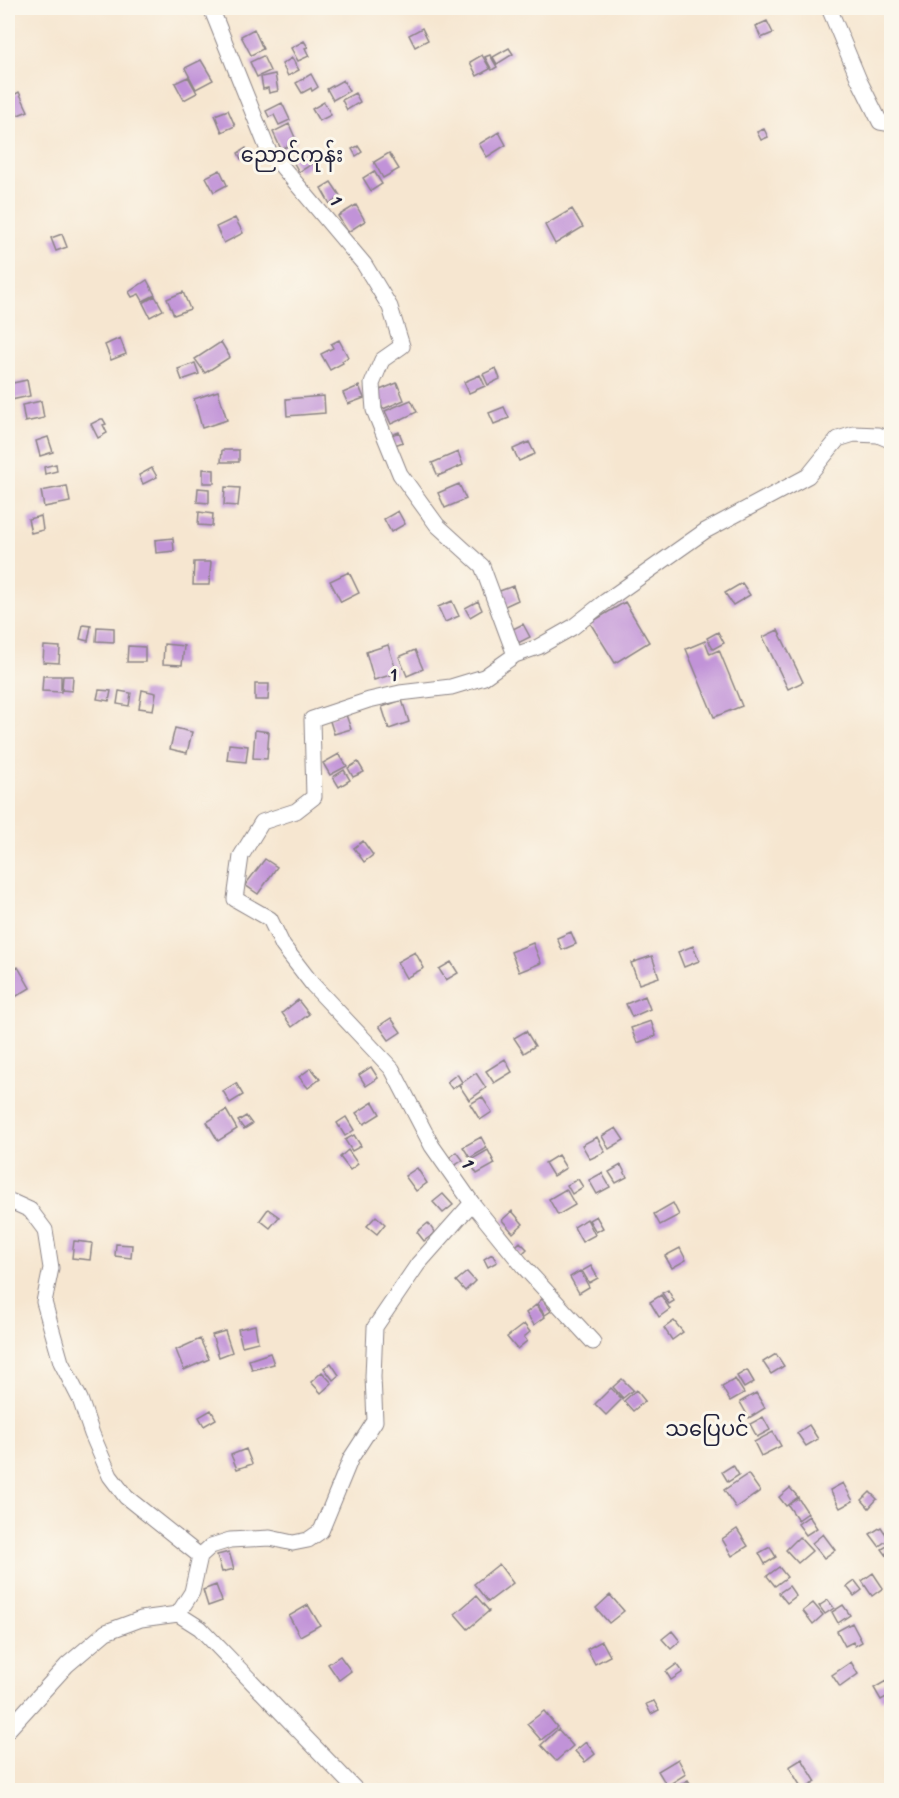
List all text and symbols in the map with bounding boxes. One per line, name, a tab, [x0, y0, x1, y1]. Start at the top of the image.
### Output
district label: ညောင်ကုန်း	[241, 136, 343, 174]
street label: 1	[321, 188, 351, 214]
street label: 1	[387, 659, 401, 691]
street label: 1	[453, 1152, 483, 1177]
district label: သပြေပင်	[665, 1410, 749, 1448]

